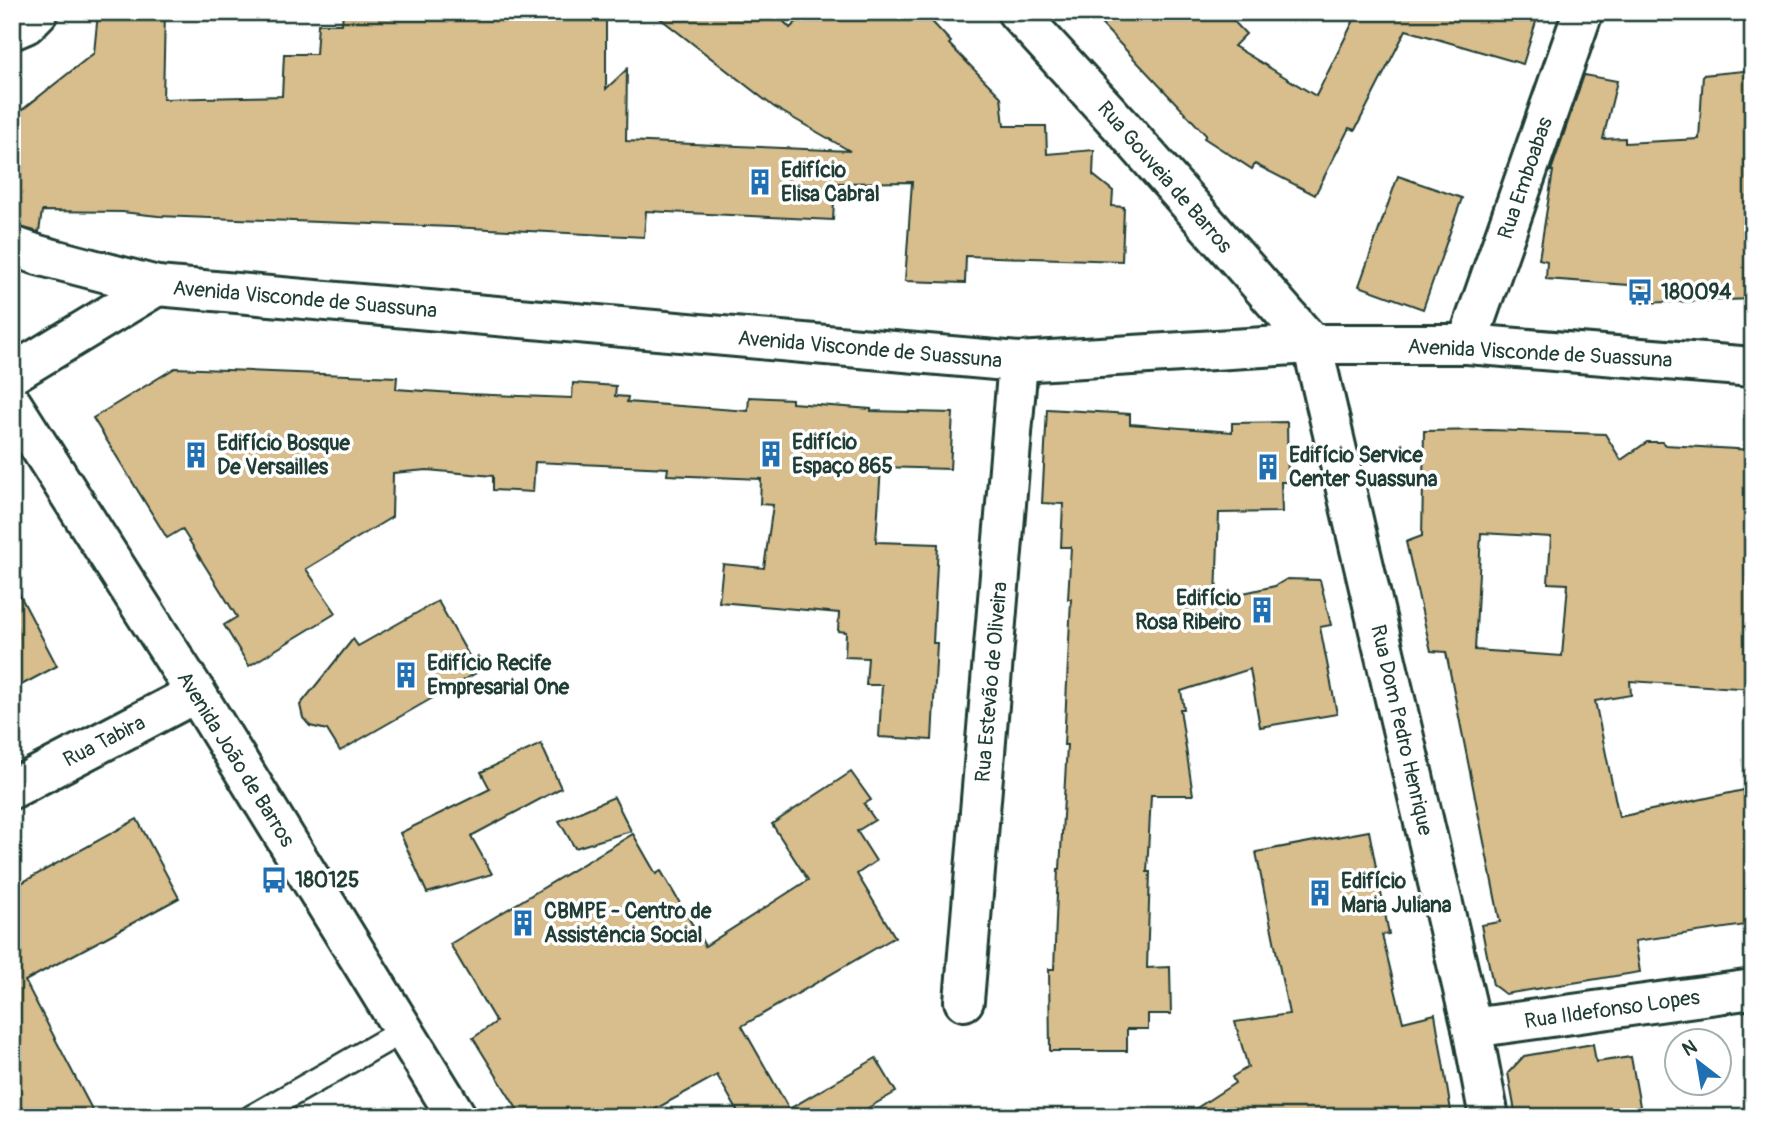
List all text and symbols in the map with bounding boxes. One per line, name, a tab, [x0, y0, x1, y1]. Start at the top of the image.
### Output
street label: Rua Gouveia de Barros	[1091, 96, 1239, 259]
street label: Rua Emboabas	[1492, 113, 1559, 243]
place label: Edifício Elisa Cabral	[781, 157, 880, 208]
building icon: Edifício Elisa Cabral	[745, 167, 775, 197]
street label: Avenida Visconde de Suassuna	[172, 274, 438, 325]
bus stop icon: 180094	[1625, 277, 1655, 307]
place label: 180094	[1661, 279, 1732, 306]
street label: Avenida Visconde de Suassuna	[737, 324, 1003, 375]
street label: Avenida Visconde de Suassuna	[1407, 333, 1673, 374]
place label: Edifício Espaço 865	[792, 429, 893, 480]
place label: Edifício Bosque De Versailles	[217, 430, 351, 481]
building icon: Edifício Espaço 865	[756, 439, 786, 469]
building icon: Edifício Bosque De Versailles	[181, 440, 211, 470]
place label: Edifício Service Center Suassuna	[1289, 442, 1438, 493]
building icon: Edifício Service Center Suassuna	[1253, 452, 1283, 482]
street label: Rua Estevão de Oliveira	[969, 581, 1014, 783]
place label: Edifício Rosa Ribeiro	[1135, 585, 1242, 636]
building icon: Edifício Rosa Ribeiro	[1247, 595, 1277, 625]
street label: Rua Dom Pedro Henrique	[1364, 622, 1439, 839]
place label: Edifício Recife Empresarial One	[427, 650, 570, 701]
building icon: Edifício Recife Empresarial One	[391, 660, 421, 690]
street label: Avenida João de Barros	[171, 666, 301, 853]
street label: Rua Tabira	[59, 709, 150, 774]
bus stop icon: 180125	[259, 865, 289, 895]
place label: 180125	[295, 867, 359, 894]
place label: Edifício Maria Juliana	[1341, 868, 1452, 919]
building icon: Edifício Maria Juliana	[1305, 878, 1335, 908]
place label: CBMPE - Centro de Assistência Social	[544, 898, 712, 949]
building icon: CBMPE - Centro de Assistência Social	[508, 908, 538, 938]
street label: Rua Ildefonso Lopes	[1523, 984, 1702, 1035]
north arrow	[1664, 1028, 1734, 1098]
text: N	[1678, 1035, 1702, 1062]

